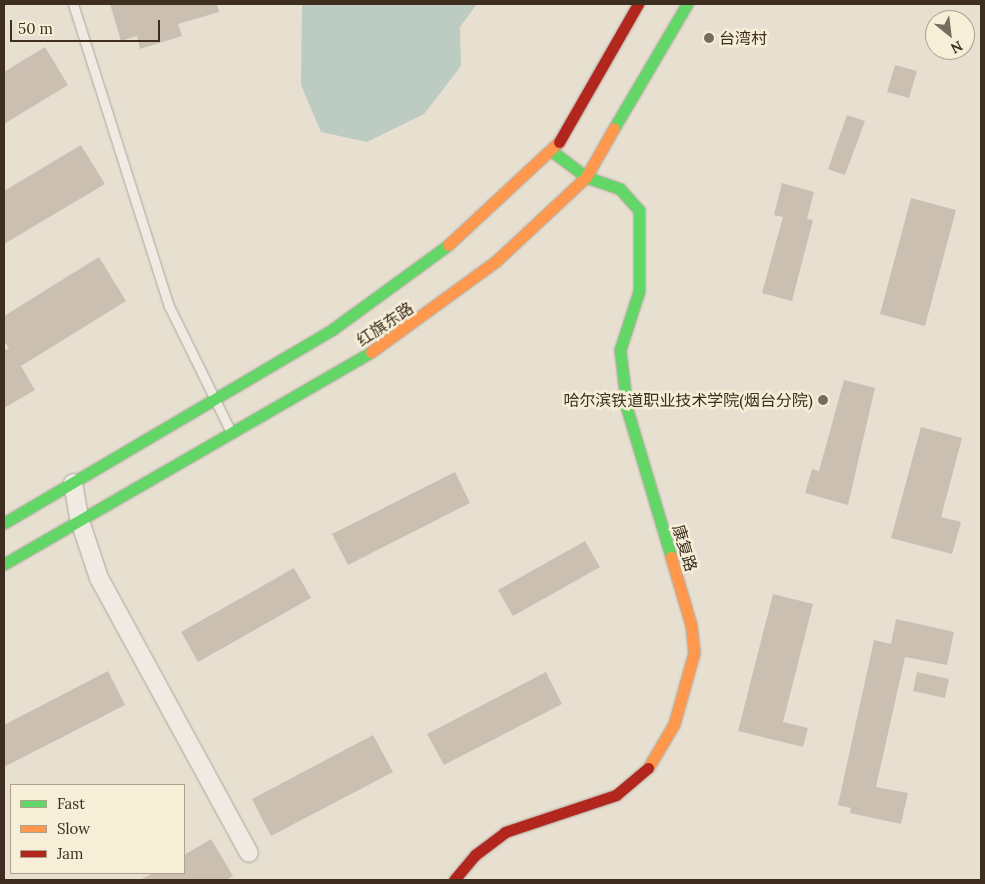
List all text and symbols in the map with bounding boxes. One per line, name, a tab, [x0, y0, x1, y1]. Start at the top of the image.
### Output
scale bar	[12, 10, 162, 42]
north arrow	[925, 10, 975, 60]
text: 50 m	[18, 19, 53, 38]
place label: 台湾村	[719, 28, 767, 48]
marker: 台湾村	[703, 32, 715, 44]
text: N	[948, 37, 966, 58]
street label: 红旗东路	[353, 298, 417, 350]
place label: 哈尔滨铁道职业技术学院(烟台分院)	[563, 390, 813, 410]
marker: 哈尔滨铁道职业技术学院(烟台分院)	[817, 394, 829, 406]
street label: 康复路	[669, 522, 701, 574]
legend	[10, 784, 185, 874]
text: Fast	[57, 794, 85, 813]
text: Slow	[57, 819, 90, 838]
text: Jam	[57, 844, 84, 863]

